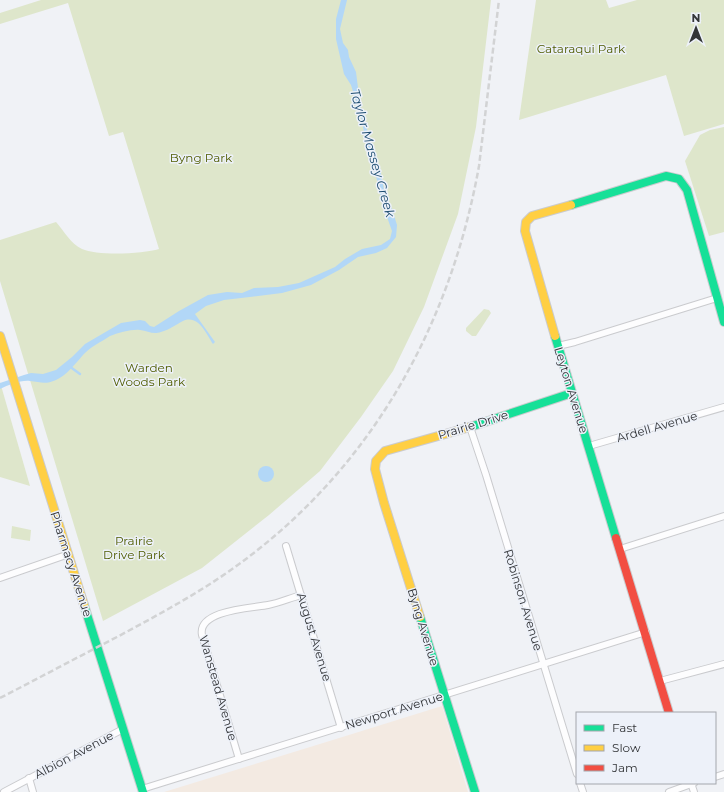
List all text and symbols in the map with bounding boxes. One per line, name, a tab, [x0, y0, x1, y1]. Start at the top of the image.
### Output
north arrow	[676, 8, 716, 48]
text: N	[692, 11, 700, 25]
park label: Cataraqui Park	[537, 41, 626, 56]
water label: Taylor Massey Creek	[347, 87, 399, 220]
park label: Byng Park	[170, 150, 233, 165]
street label: Leyton Avenue	[551, 345, 592, 435]
park label: Warden Woods Park	[113, 360, 186, 389]
street label: Prairie Drive	[436, 407, 510, 442]
street label: Ardell Avenue	[615, 408, 699, 445]
street label: Pharmacy Avenue	[47, 509, 96, 618]
park label: Prairie Drive Park	[103, 533, 166, 562]
street label: Robinson Avenue	[501, 547, 546, 653]
street label: Byng Avenue	[405, 586, 442, 667]
street label: August Avenue	[294, 591, 335, 683]
street label: Wanstead Avenue	[196, 633, 241, 742]
street label: Newport Avenue	[343, 689, 445, 733]
legend	[576, 712, 716, 784]
text: Fast	[612, 720, 637, 735]
street label: Albion Avenue	[32, 727, 116, 782]
text: Slow	[612, 740, 641, 755]
text: Jam	[611, 760, 638, 775]

